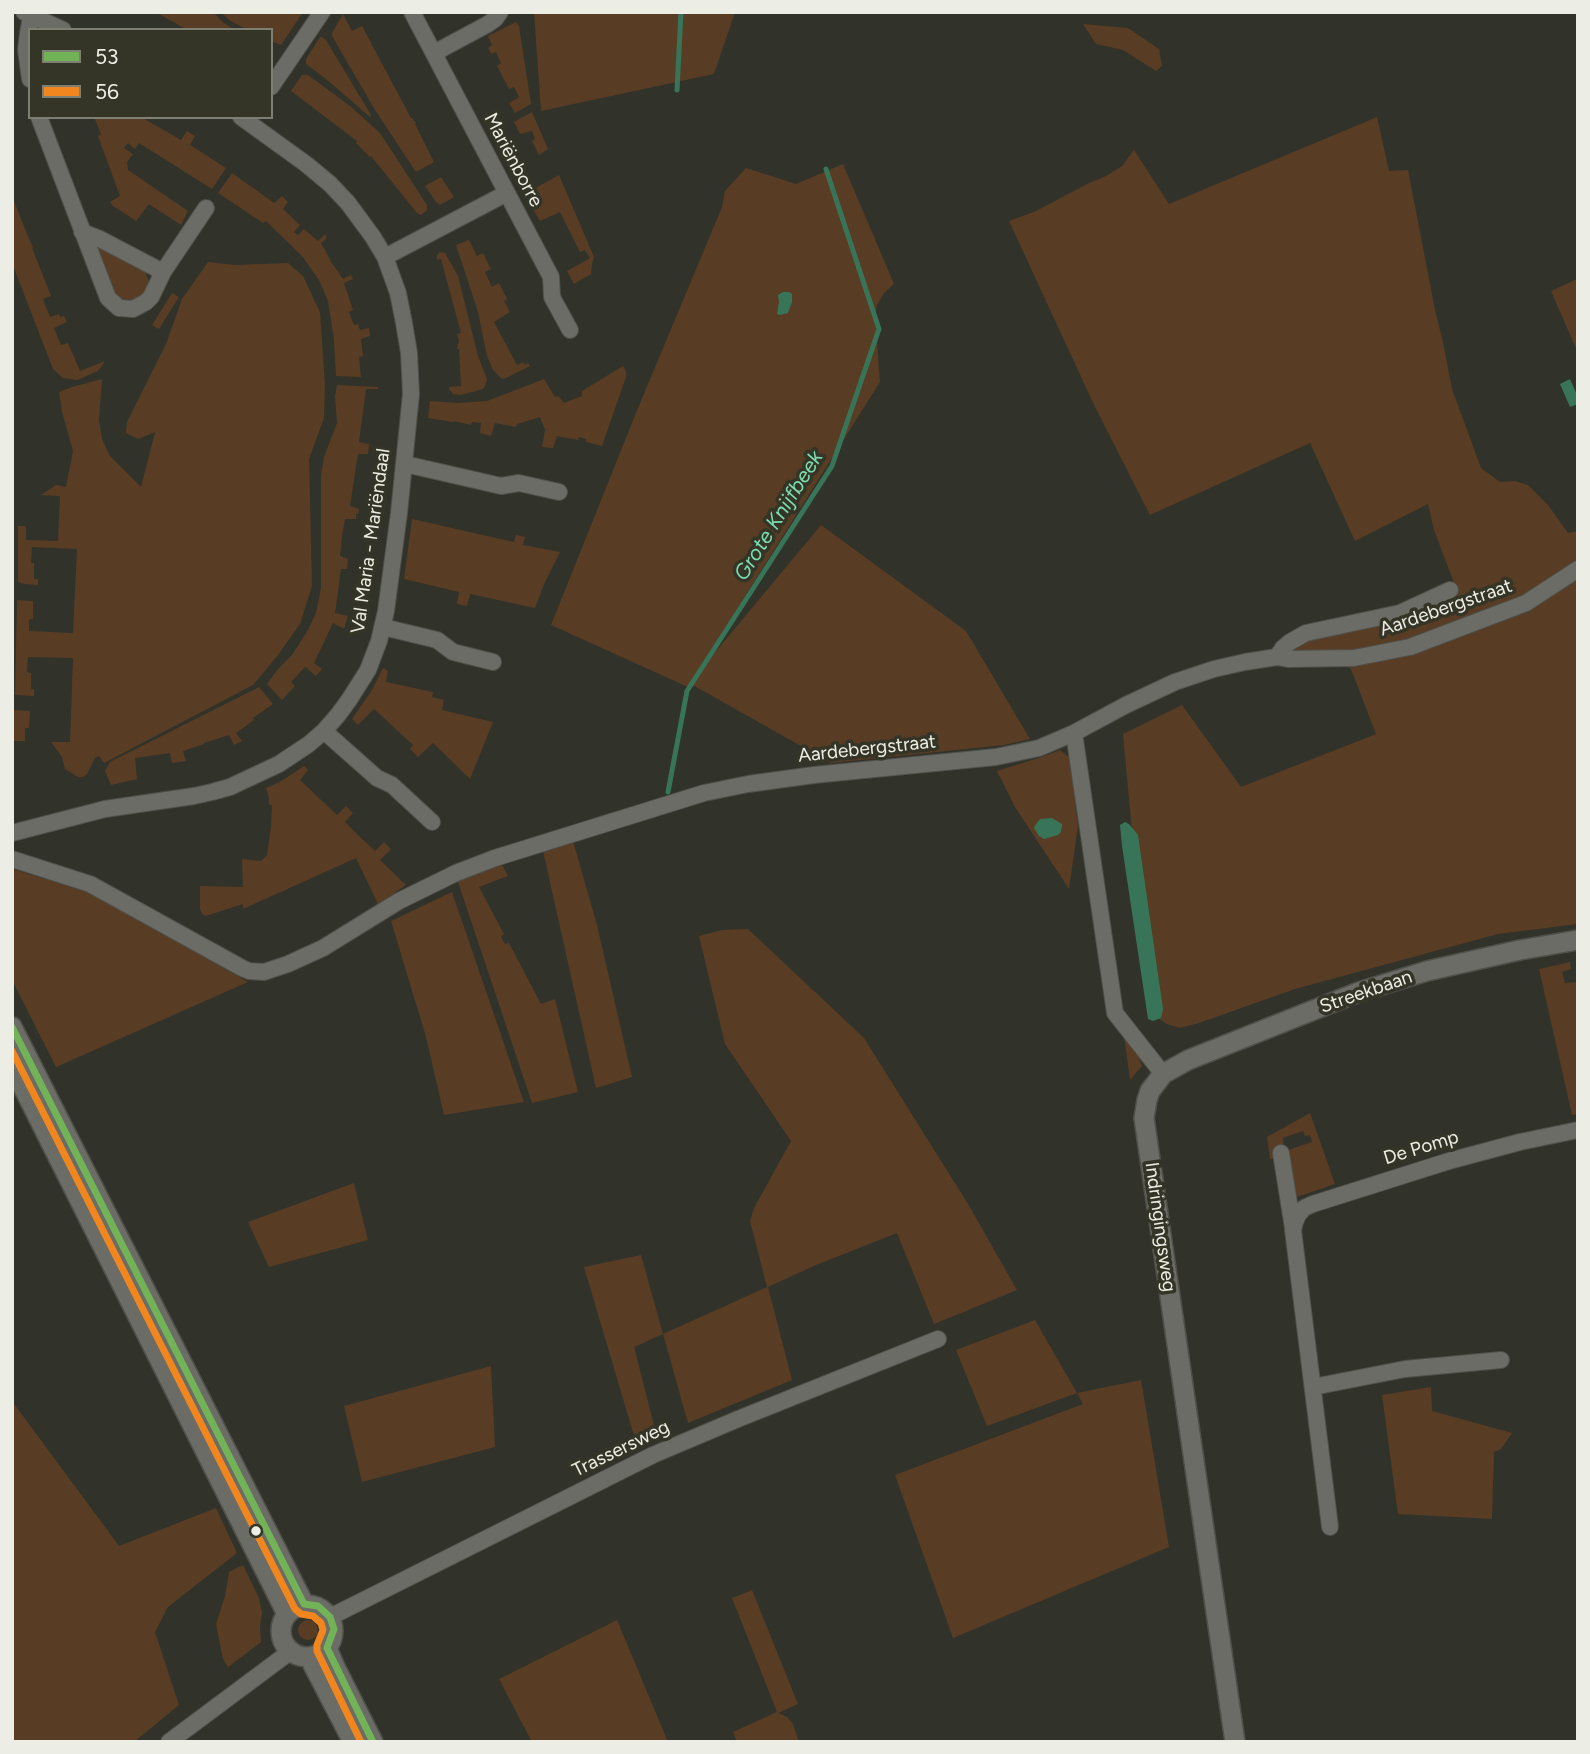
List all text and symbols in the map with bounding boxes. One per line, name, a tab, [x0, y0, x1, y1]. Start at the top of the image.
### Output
legend	[28, 28, 273, 119]
text: 53	[95, 44, 119, 69]
text: 56	[95, 79, 119, 104]
street label: Mariënborre	[479, 109, 547, 211]
street label: Val Maria - Mariëndaal	[347, 447, 395, 635]
water label: Grote Knijfbeek	[729, 447, 829, 585]
street label: Aardebergstraat	[1377, 575, 1515, 641]
street label: Aardebergstraat	[797, 730, 937, 768]
street label: Streekbaan	[1317, 966, 1415, 1018]
street label: De Pomp	[1381, 1126, 1461, 1170]
street label: Indringingsweg	[1140, 1161, 1180, 1293]
street label: Trassersweg	[569, 1416, 673, 1482]
unlabelled marker	[249, 1524, 263, 1538]

